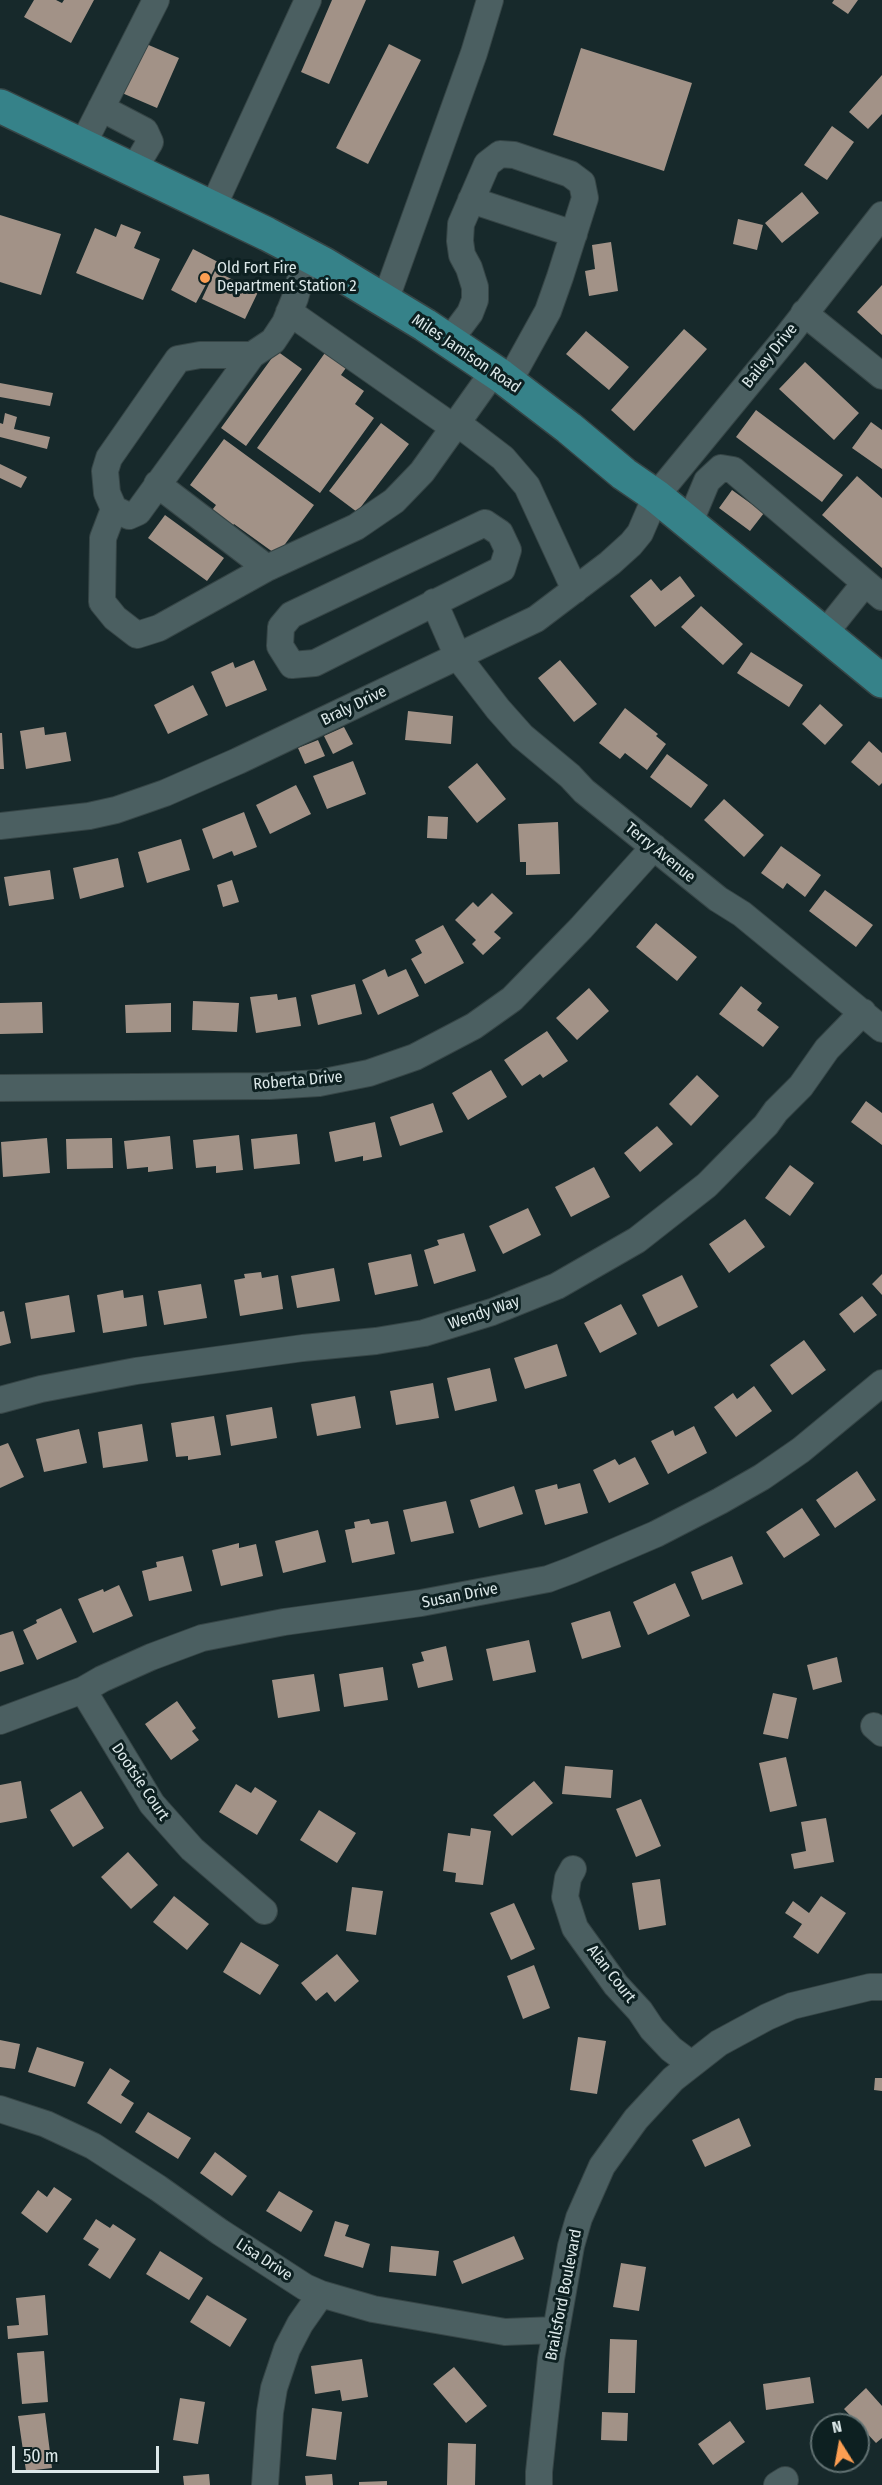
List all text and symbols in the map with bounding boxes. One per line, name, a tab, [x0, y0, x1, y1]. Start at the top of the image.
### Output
place label: Old Fort Fire Department Station 2	[217, 259, 357, 297]
marker: Old Fort Fire Department Station 2	[198, 271, 212, 285]
street label: Miles Jamison Road	[408, 310, 524, 398]
street label: Bailey Drive	[738, 320, 802, 392]
street label: Braly Drive	[318, 682, 390, 730]
street label: Terry Avenue	[621, 819, 699, 887]
street label: Roberta Drive	[253, 1068, 343, 1094]
street label: Wendy Way	[446, 1292, 522, 1334]
street label: Susan Drive	[420, 1579, 500, 1613]
street label: Dootsie Court	[107, 1740, 173, 1824]
street label: Alan Court	[583, 1941, 639, 2007]
street label: Brailsford Boulevard	[542, 2228, 586, 2362]
street label: Lisa Drive	[232, 2235, 296, 2285]
north arrow	[810, 2413, 870, 2473]
text: N	[830, 2417, 843, 2437]
scale bar	[15, 2434, 162, 2472]
text: 50 m	[23, 2445, 59, 2467]

